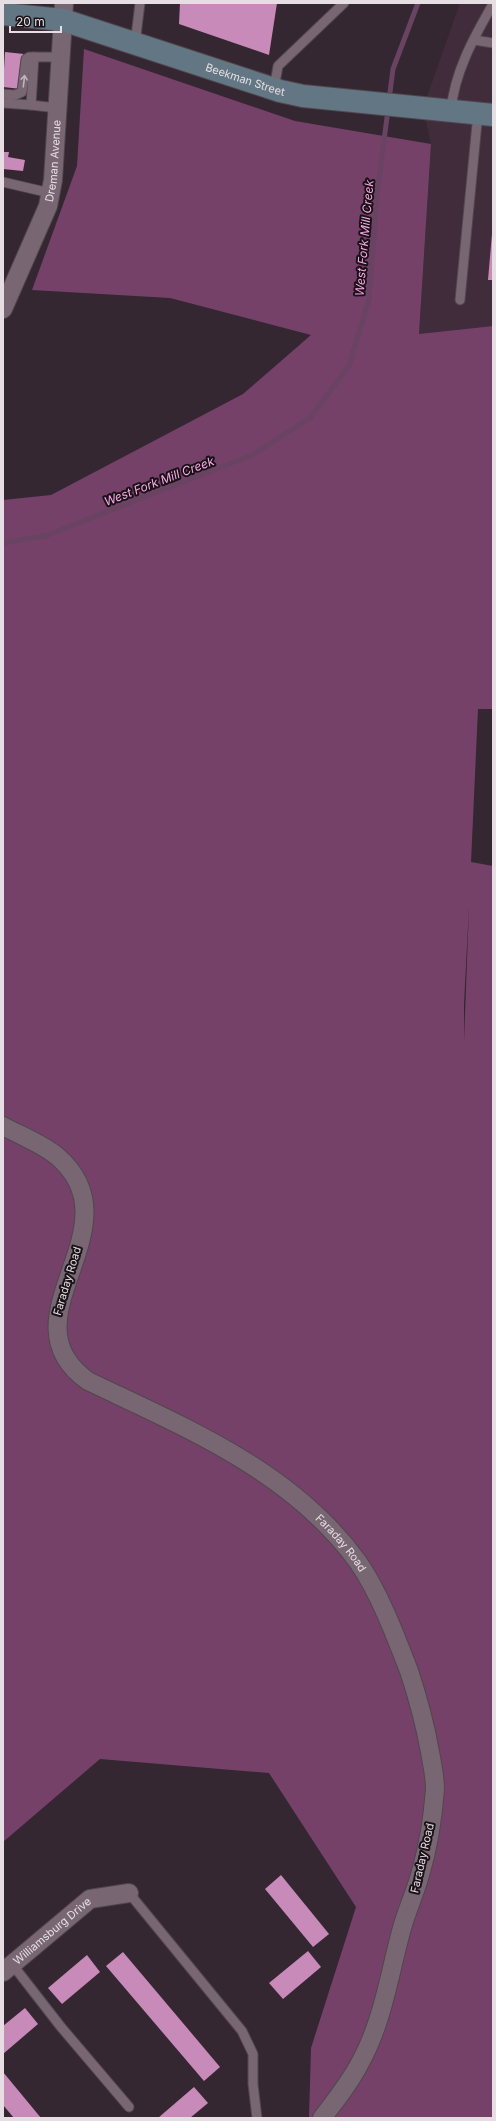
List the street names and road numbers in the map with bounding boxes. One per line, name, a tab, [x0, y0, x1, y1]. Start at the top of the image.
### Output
street label: Beekman Street	[204, 60, 286, 99]
street label: Dreman Avenue	[42, 119, 64, 203]
street label: Faraday Road	[50, 1245, 84, 1317]
street label: Faraday Road	[313, 1511, 369, 1574]
street label: Faraday Road	[407, 1822, 437, 1894]
street label: Williamsburg Drive	[10, 1894, 94, 1968]

